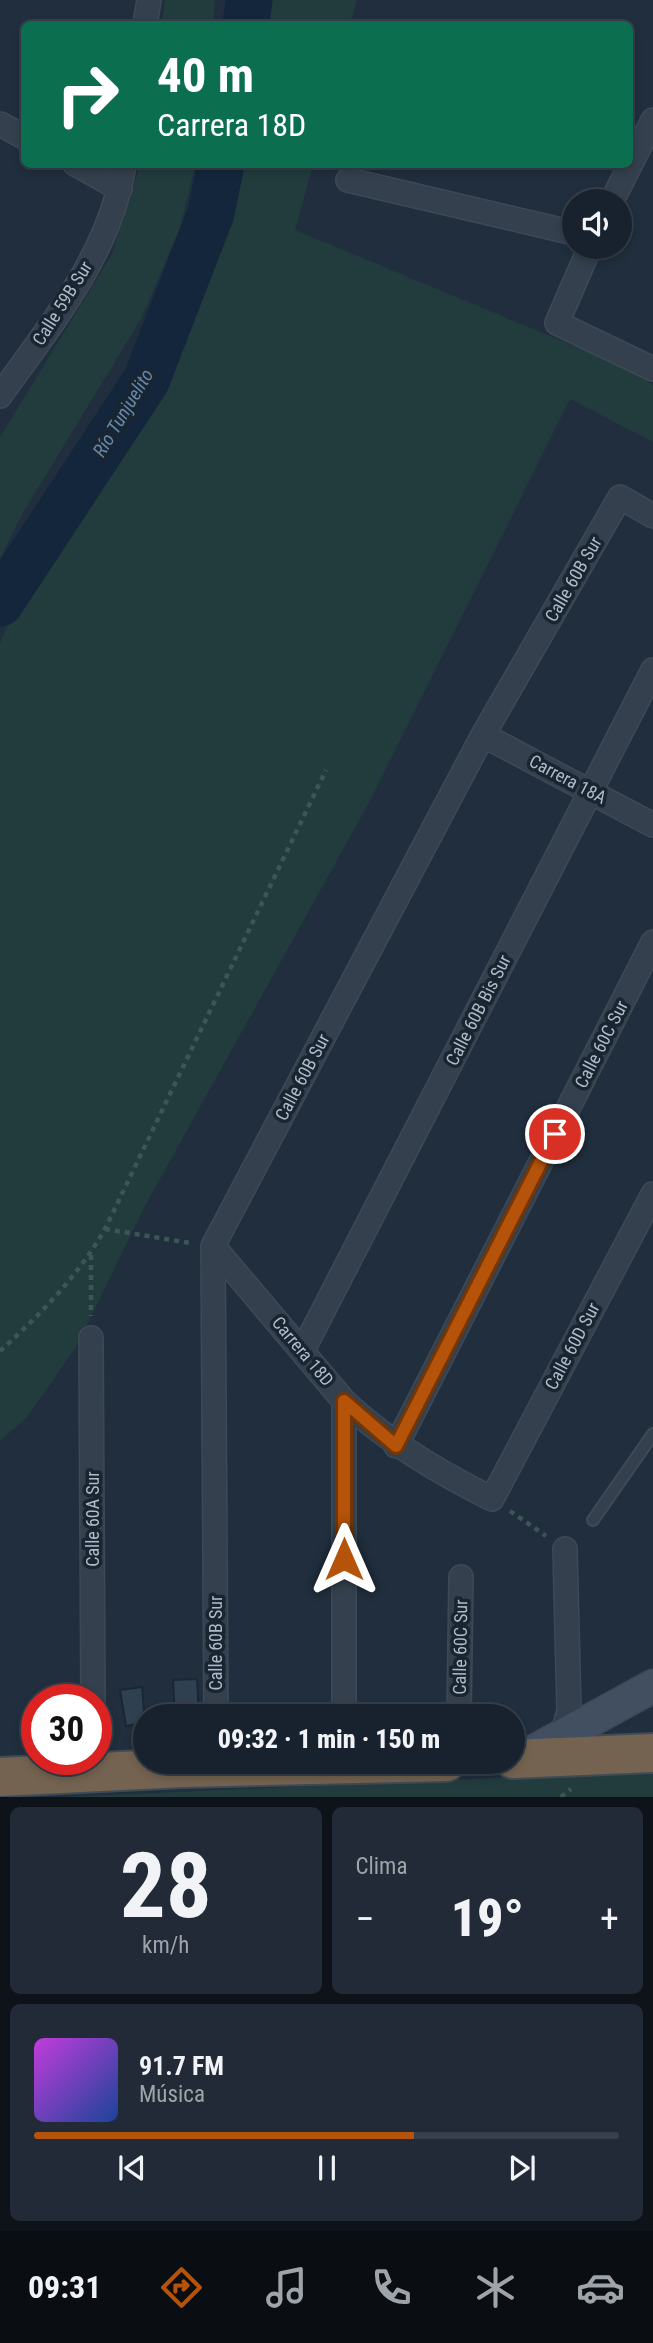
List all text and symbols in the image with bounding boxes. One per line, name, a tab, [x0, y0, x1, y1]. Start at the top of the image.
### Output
text: 40 m	[157, 47, 254, 104]
icon: right	[42, 49, 133, 140]
text: Carrera 18D	[157, 106, 306, 144]
map controls	[562, 189, 632, 259]
button: sound	[562, 189, 632, 259]
street label: Calle 59B Sur	[28, 257, 96, 349]
water label: Río Tunjuelito	[88, 365, 158, 461]
street label: Calle 60B Sur	[540, 532, 606, 625]
street label: Carrera 18A	[526, 750, 611, 808]
street label: Calle 60B Bis Sur	[441, 951, 515, 1069]
street label: Calle 60C Sur	[570, 996, 632, 1091]
street label: Calle 60B Sur	[270, 1030, 334, 1124]
pin	[525, 1104, 585, 1164]
icon: arrive	[536, 1115, 574, 1153]
street label: Calle 60D Sur	[540, 1299, 604, 1393]
street label: Carrera 18D	[268, 1312, 338, 1390]
street label: Calle 60A Sur	[82, 1471, 103, 1567]
position arrow	[307, 1522, 381, 1596]
street label: Calle 60B Sur	[205, 1595, 226, 1690]
street label: Calle 60C Sur	[449, 1599, 471, 1695]
speed limit sign: 30	[21, 1684, 112, 1775]
text: 09:32 · 1 min · 150 m	[218, 1724, 440, 1754]
text: 28	[120, 1833, 212, 1939]
text: Clima	[356, 1853, 407, 1880]
text: 19°	[451, 1888, 524, 1949]
text: −	[356, 1897, 375, 1941]
text: +	[600, 1897, 619, 1941]
text: km/h	[142, 1932, 189, 1959]
text: 91.7 FM	[139, 2051, 224, 2081]
text: Música	[139, 2081, 205, 2108]
icon: previous	[113, 2149, 151, 2187]
icon: pause	[308, 2149, 346, 2187]
icon: next	[503, 2149, 541, 2187]
icon: directions	[157, 2263, 206, 2312]
icon: music	[262, 2263, 311, 2312]
icon: phone	[367, 2263, 416, 2312]
icon: climate	[471, 2263, 520, 2312]
icon: car	[576, 2263, 625, 2312]
text: 09:31	[28, 2268, 101, 2306]

